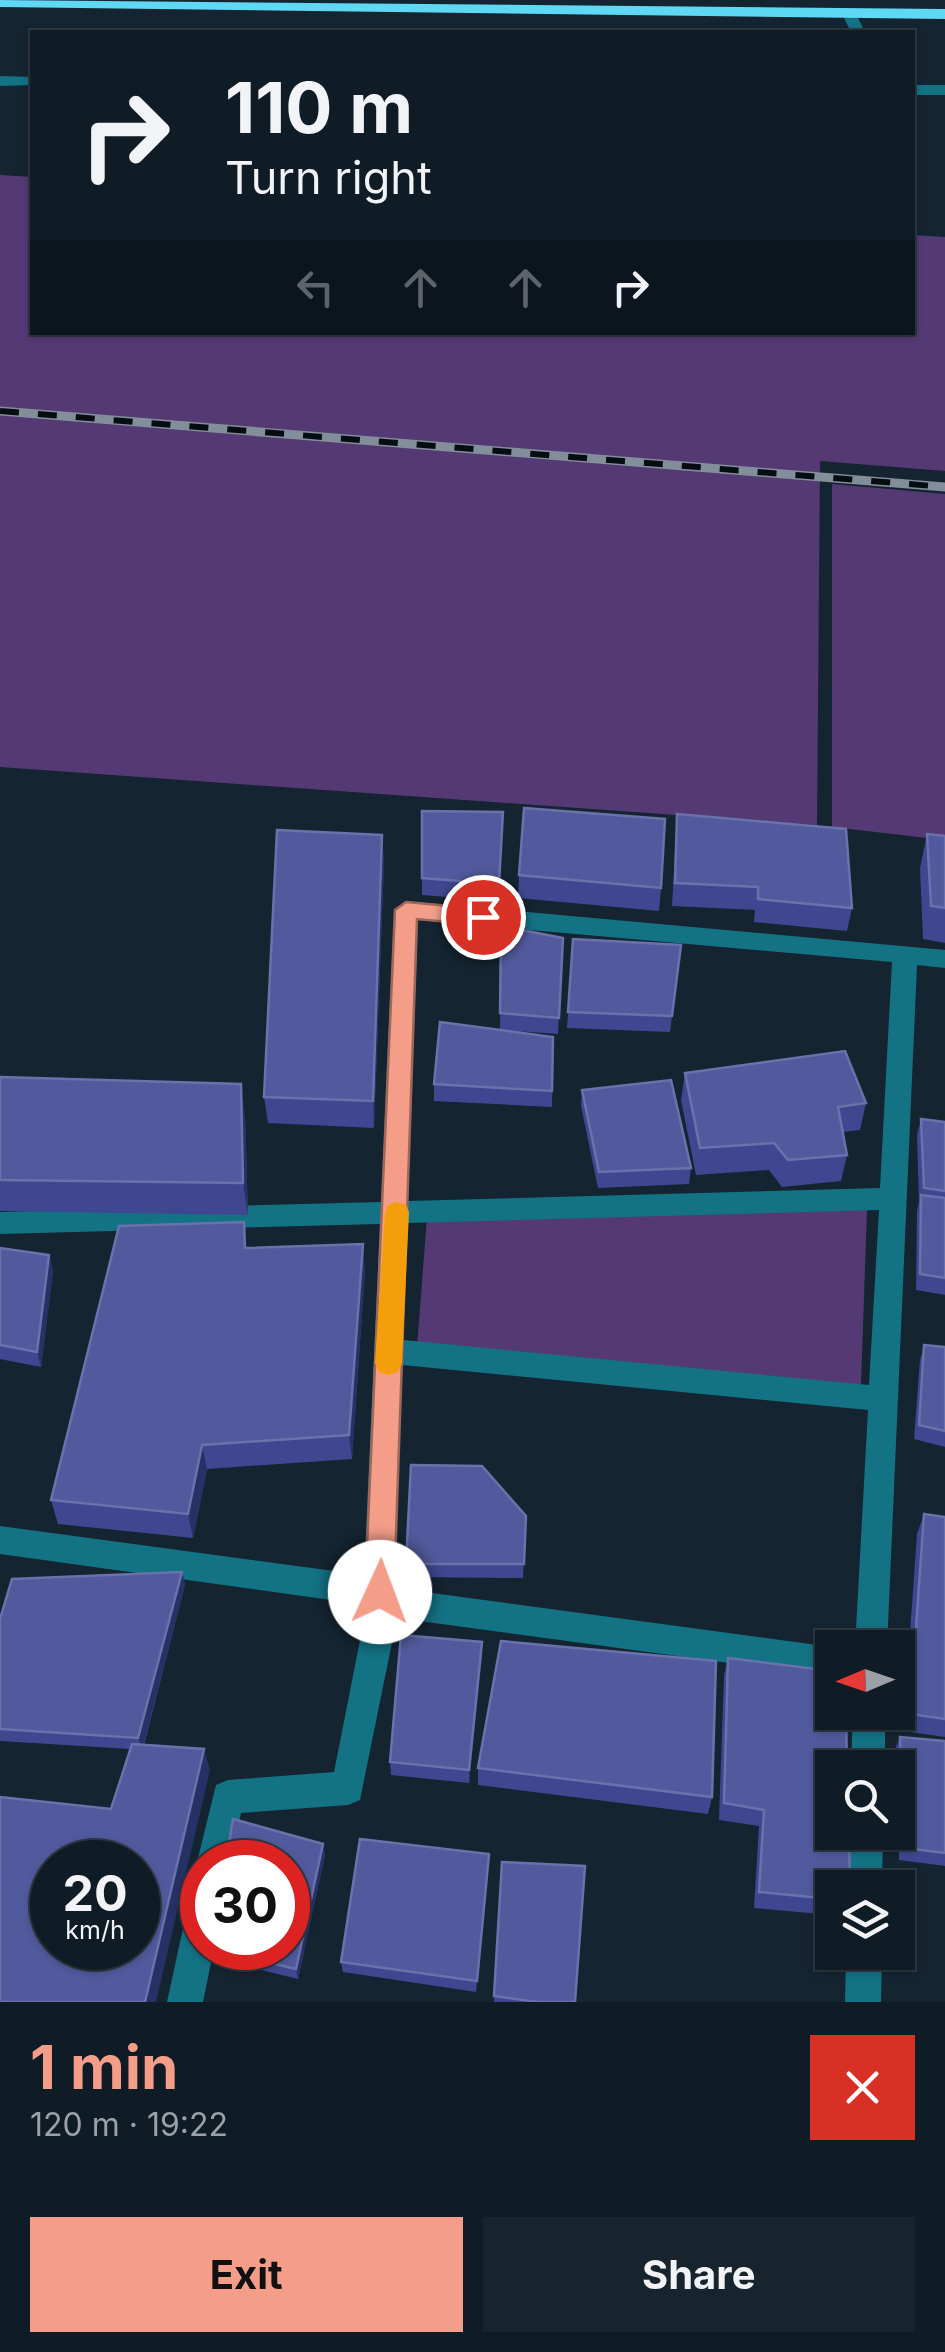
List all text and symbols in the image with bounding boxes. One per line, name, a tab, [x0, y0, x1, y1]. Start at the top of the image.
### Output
text: 110 m	[225, 65, 413, 150]
icon: right	[60, 70, 190, 200]
text: Turn right	[225, 150, 432, 205]
icon: left	[288, 260, 343, 315]
icon: ahead	[393, 260, 448, 315]
icon: ahead	[498, 260, 553, 315]
icon: right	[603, 260, 658, 315]
pin	[441, 875, 526, 960]
icon: arrive	[456, 890, 511, 945]
position arrow	[328, 1540, 432, 1644]
north arrow	[815, 1630, 915, 1730]
map controls	[815, 1630, 915, 1970]
button: search	[815, 1750, 915, 1850]
speed limit sign: 30	[180, 1840, 310, 1970]
text: 20	[62, 1863, 128, 1923]
button: layers	[815, 1870, 915, 1970]
text: km/h	[65, 1915, 125, 1945]
text: 1 min	[30, 2031, 178, 2103]
button: close	[810, 2035, 915, 2140]
text: 120 m · 19:22	[30, 2105, 228, 2144]
button: Exit	[30, 2217, 463, 2332]
button: Share	[483, 2217, 915, 2332]

